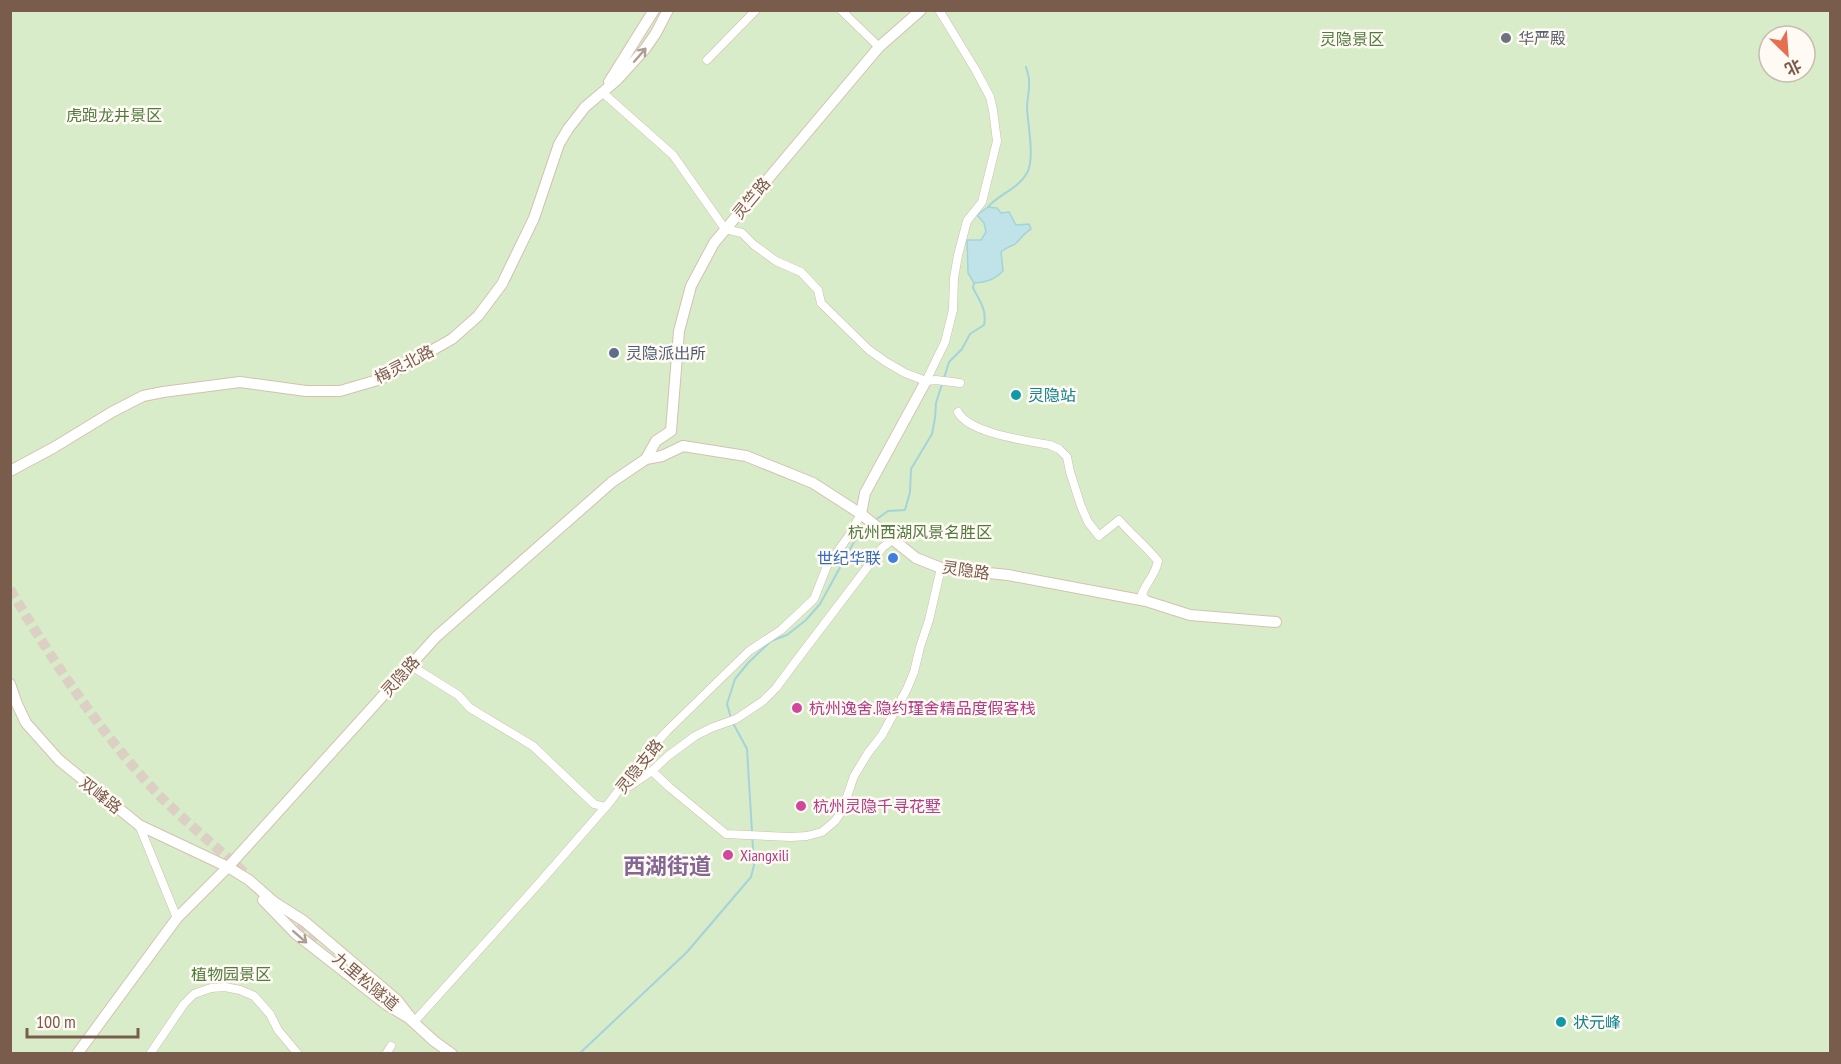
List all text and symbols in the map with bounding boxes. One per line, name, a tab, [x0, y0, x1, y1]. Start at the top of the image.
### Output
north arrow	[1757, 24, 1817, 84]
place label: 华严殿	[1518, 28, 1566, 48]
park label: 灵隐景区	[1320, 29, 1384, 49]
marker: 华严殿	[1499, 31, 1513, 45]
one-way arrow	[633, 48, 647, 63]
text: 北	[1782, 55, 1805, 80]
park label: 虎跑龙井景区	[66, 105, 162, 125]
street label: 灵竺路	[728, 173, 774, 223]
street label: 梅灵北路	[371, 341, 437, 387]
place label: 灵隐派出所	[626, 343, 706, 363]
marker: 灵隐派出所	[607, 346, 621, 360]
place label: 灵隐站	[1028, 385, 1076, 405]
marker: 灵隐站	[1009, 388, 1023, 402]
park label: 杭州西湖风景名胜区	[848, 522, 992, 542]
place label: 世纪华联	[817, 548, 881, 568]
marker: 世纪华联	[886, 551, 900, 565]
street label: 灵隐路	[941, 557, 991, 583]
street label: 灵隐路	[377, 651, 423, 701]
place label: 杭州逸舍.隐约瑾舍精品度假客栈	[809, 698, 1036, 718]
marker: 杭州逸舍.隐约瑾舍精品度假客栈	[790, 701, 804, 715]
street label: 灵隐支路	[611, 735, 667, 797]
street label: 双峰路	[76, 772, 126, 818]
place label: 杭州灵隐千寻花墅	[813, 796, 941, 816]
marker: 杭州灵隐千寻花墅	[794, 799, 808, 813]
place label: Xiangxili	[740, 845, 789, 865]
marker: Xiangxili	[721, 848, 735, 862]
district label: 西湖街道	[623, 852, 711, 880]
one-way arrow	[292, 930, 307, 944]
street label: 九里松隧道	[329, 948, 403, 1014]
park label: 植物园景区	[191, 964, 271, 984]
scale bar	[27, 1001, 138, 1039]
text: 100 m	[36, 1010, 76, 1033]
place label: 状元峰	[1573, 1012, 1621, 1032]
marker: 状元峰	[1554, 1015, 1568, 1029]

